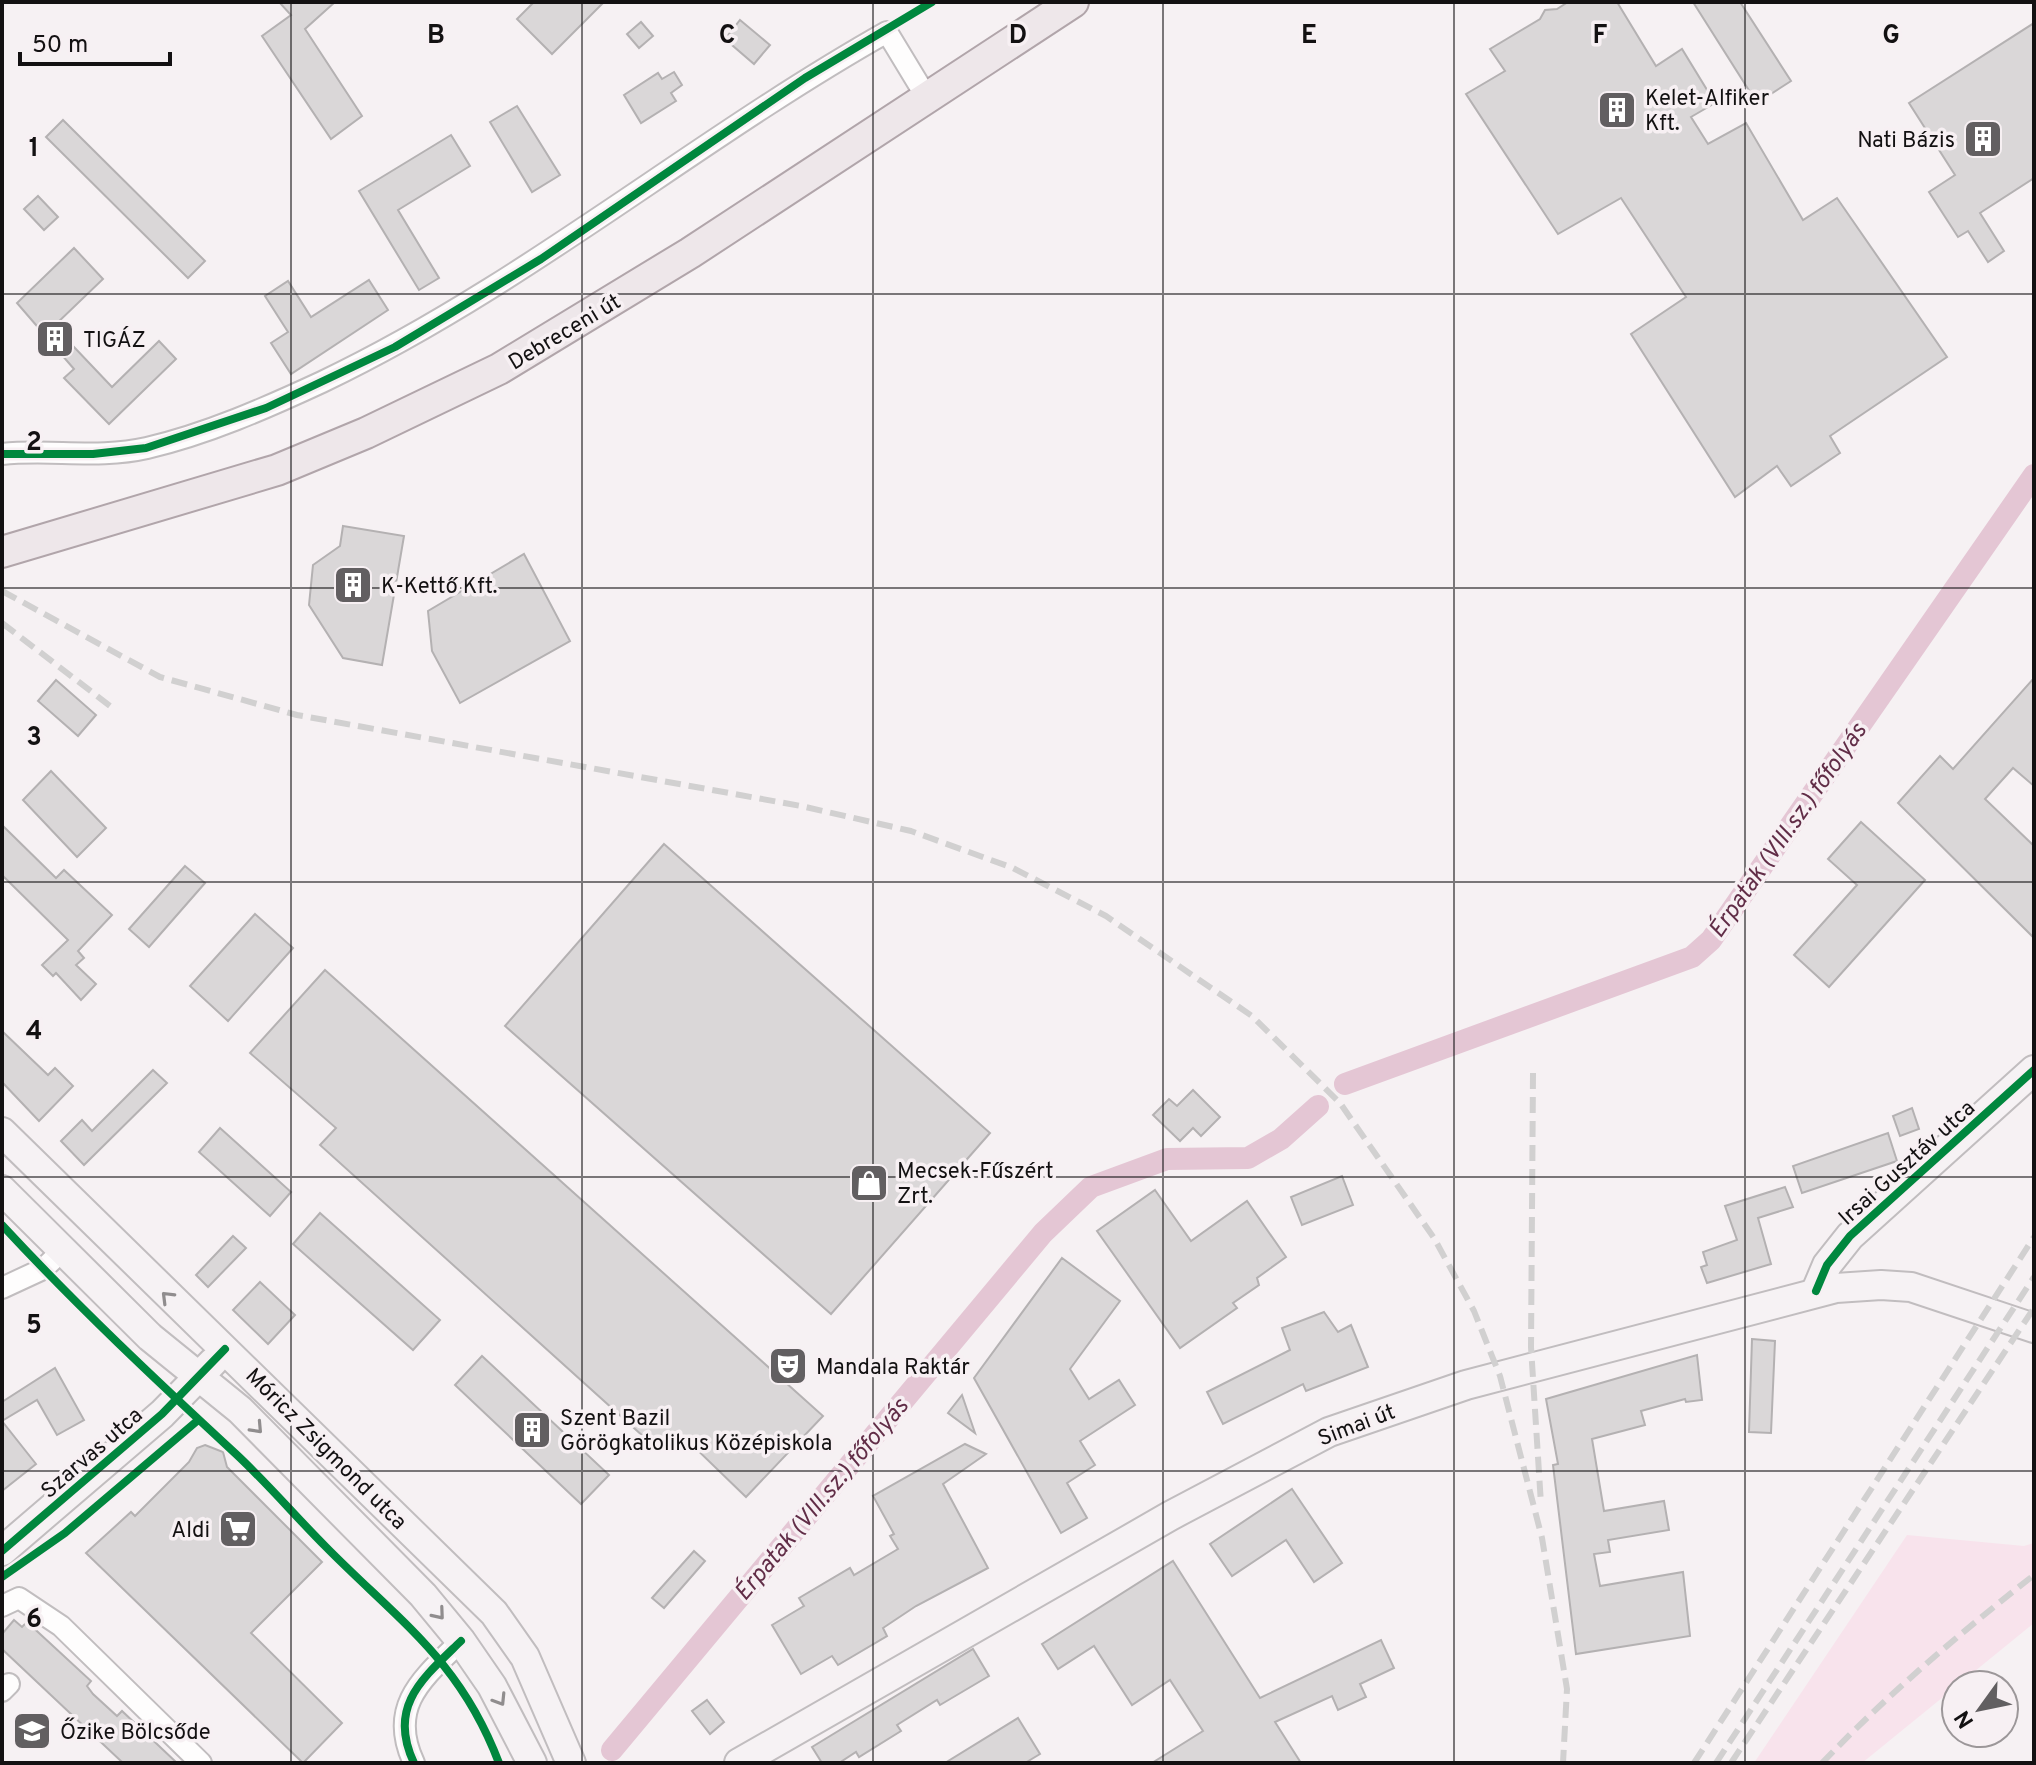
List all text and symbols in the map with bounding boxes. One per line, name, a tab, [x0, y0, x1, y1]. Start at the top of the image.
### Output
scale bar	[20, 16, 170, 66]
text: B	[427, 20, 445, 53]
text: C	[719, 20, 735, 53]
text: D	[1009, 20, 1027, 53]
text: E	[1301, 20, 1317, 53]
text: F	[1593, 20, 1608, 53]
text: G	[1882, 20, 1900, 53]
text: 50 m	[32, 31, 88, 61]
place label: Kelet-Alfiker Kft.	[1645, 86, 1770, 138]
building icon: Kelet-Alfiker Kft.	[1596, 89, 1638, 131]
building icon: Nati Bázis	[1962, 118, 2004, 160]
place label: Nati Bázis	[1857, 128, 1955, 155]
text: 1	[29, 133, 39, 166]
street label: Debreceni út	[504, 289, 626, 377]
building icon: TIGÁZ	[34, 318, 76, 360]
place label: TIGÁZ	[83, 326, 146, 355]
text: 2	[26, 427, 42, 460]
building icon: K-Kettő Kft.	[332, 564, 374, 606]
place label: K-Kettő Kft.	[381, 574, 497, 601]
water label: Érpatak (VIII.sz.) főfolyás	[1701, 716, 1875, 944]
text: 3	[26, 722, 42, 755]
text: 4	[26, 1016, 42, 1049]
street label: Irsai Gusztáv utca	[1834, 1095, 1982, 1232]
place label: Mecsek-Fűszért Zrt.	[897, 1159, 1054, 1211]
shop icon: Mecsek-Fűszért Zrt.	[848, 1162, 890, 1204]
one-way arrow	[162, 1292, 176, 1306]
text: 5	[26, 1310, 42, 1343]
theatre icon: Mandala Raktár	[767, 1345, 809, 1387]
place label: Mandala Raktár	[816, 1355, 970, 1382]
street label: Móricz Zsigmond utca	[239, 1363, 412, 1536]
water label: Érpatak (VIII.sz.) főfolyás	[727, 1391, 917, 1608]
street label: Simai út	[1314, 1399, 1399, 1453]
street label: Szarvas utca	[36, 1402, 149, 1505]
place label: Szent Bazil Görögkatolikus Középiskola	[560, 1406, 832, 1458]
building icon: Szent Bazil Görögkatolikus Középiskola	[511, 1409, 553, 1451]
one-way arrow	[248, 1419, 262, 1434]
supermarket icon: Aldi	[217, 1508, 259, 1550]
place label: Aldi	[171, 1518, 210, 1545]
text: 6	[26, 1604, 42, 1637]
one-way arrow	[429, 1605, 444, 1619]
north arrow	[1940, 1669, 2020, 1749]
one-way arrow	[491, 1691, 506, 1706]
text: N	[1950, 1705, 1981, 1733]
school or university icon: Őzike Bölcsőde	[11, 1710, 53, 1752]
place label: Őzike Bölcsőde	[60, 1717, 211, 1747]

